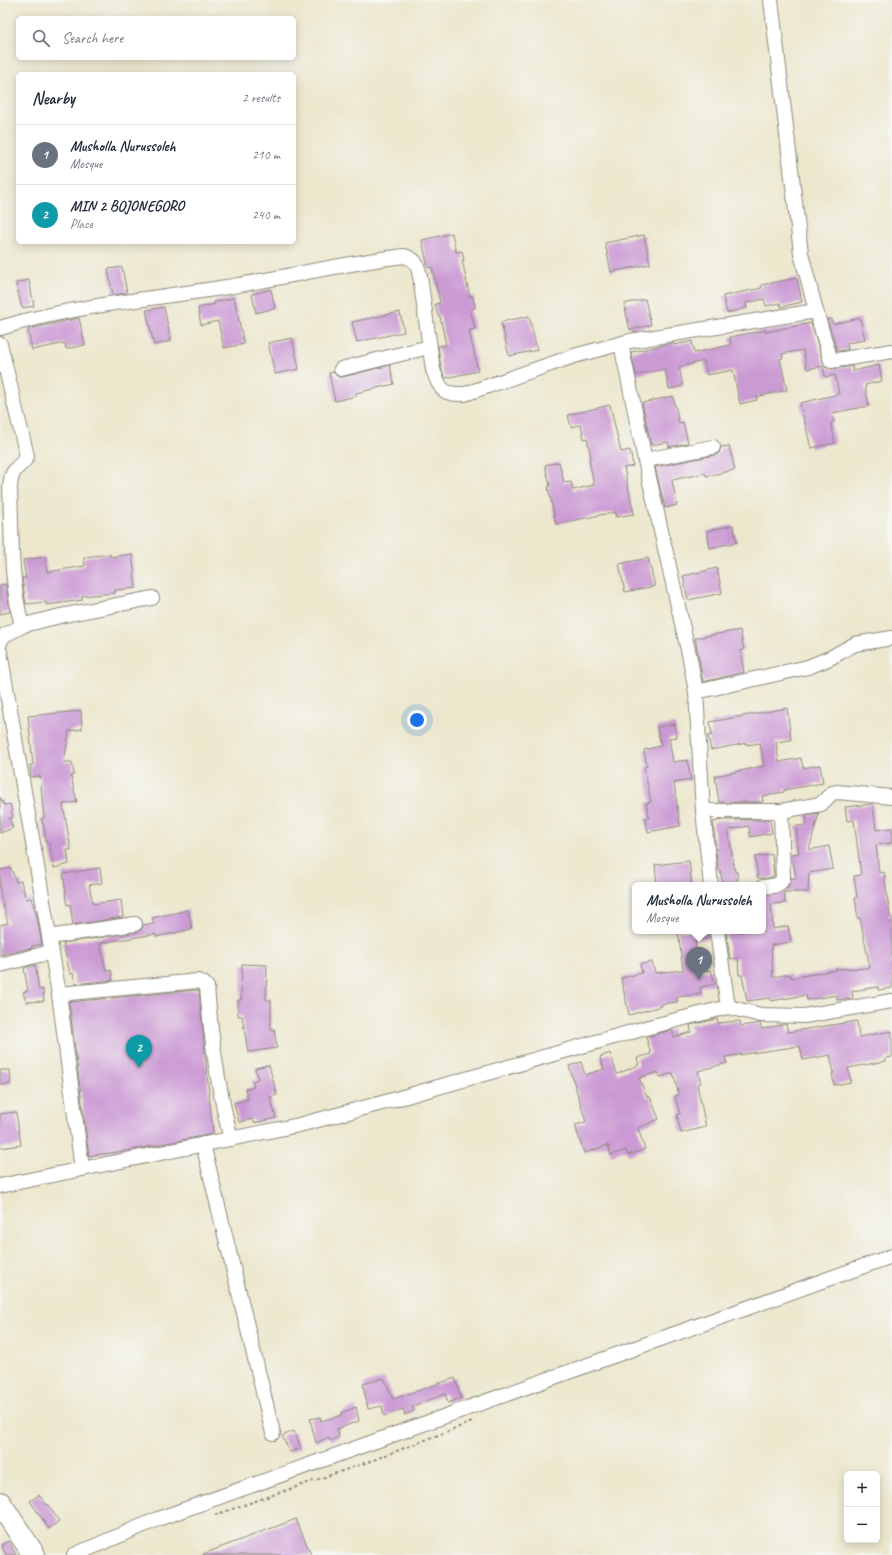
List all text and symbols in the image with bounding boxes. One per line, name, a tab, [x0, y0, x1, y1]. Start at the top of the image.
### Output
search box	[16, 16, 296, 60]
icon: search	[30, 27, 52, 49]
text: Search here	[62, 29, 123, 48]
text: Nearby	[32, 88, 75, 109]
text: 2 results	[242, 90, 280, 106]
text: Musholla Nurussoleh	[70, 137, 176, 156]
text: 1	[42, 147, 48, 163]
text: 210 m	[252, 147, 280, 163]
text: Mosque	[70, 156, 102, 172]
text: MIN 2 BOJONEGORO	[70, 197, 184, 216]
text: 2	[42, 207, 48, 223]
text: 240 m	[252, 207, 280, 223]
text: Place	[70, 216, 93, 232]
your location	[407, 710, 427, 730]
popup	[632, 882, 766, 934]
text: Musholla Nurussoleh	[646, 891, 752, 910]
text: Mosque	[646, 910, 679, 926]
pin: 1	[686, 947, 712, 980]
pin: 2	[126, 1035, 152, 1068]
map controls	[844, 1471, 880, 1543]
button: +	[844, 1471, 880, 1507]
button: −	[844, 1507, 880, 1543]

